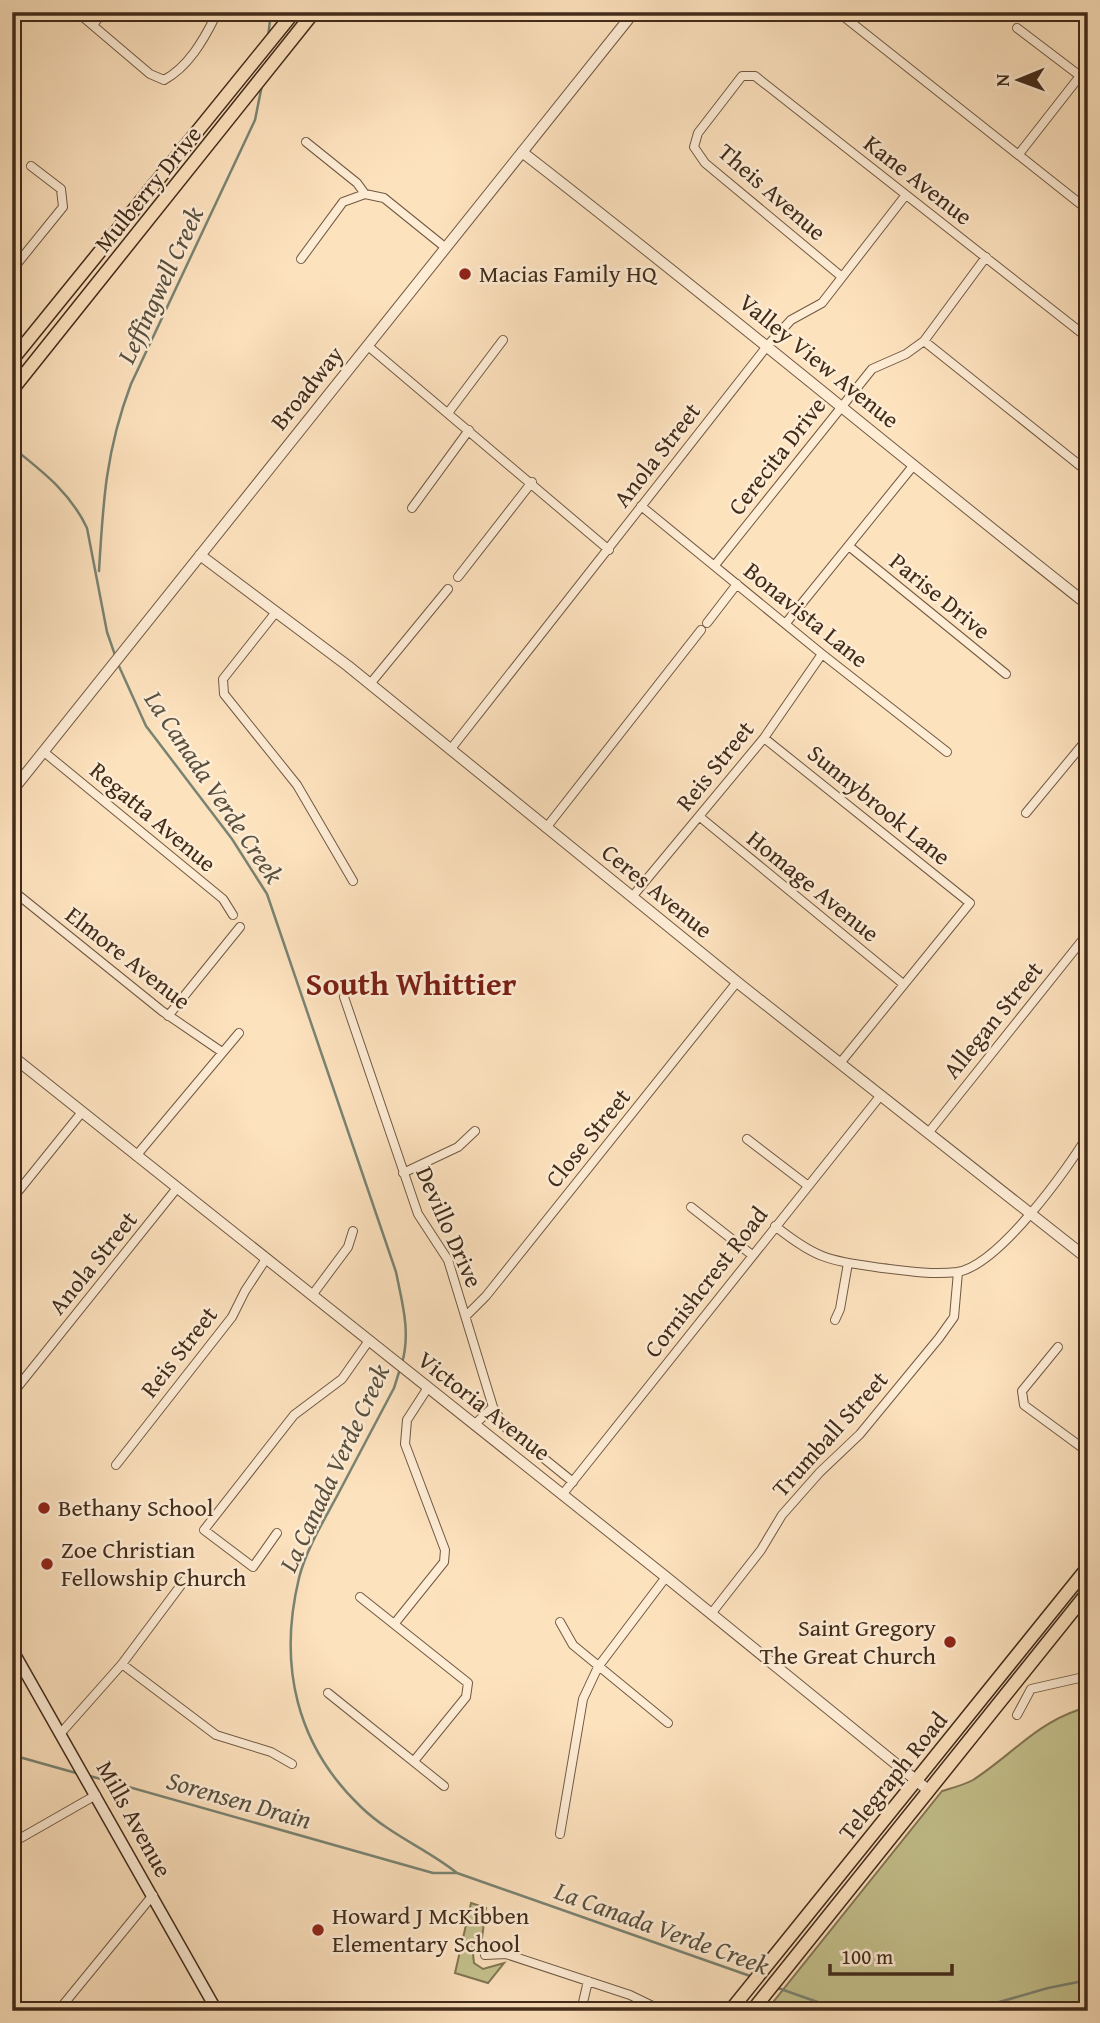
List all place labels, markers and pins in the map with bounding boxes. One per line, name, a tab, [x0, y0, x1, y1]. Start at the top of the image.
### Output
place label: Macias Family HQ	[479, 256, 658, 291]
marker: Macias Family HQ	[457, 266, 473, 282]
place label: Bethany School	[58, 1490, 214, 1525]
marker: Bethany School	[36, 1500, 52, 1516]
place label: Zoe Christian Fellowship Church	[61, 1532, 247, 1595]
marker: Zoe Christian Fellowship Church	[39, 1556, 55, 1572]
place label: Saint Gregory The Great Church	[760, 1610, 937, 1673]
marker: Saint Gregory The Great Church	[942, 1634, 958, 1650]
place label: Howard J McKibben Elementary School	[332, 1898, 530, 1961]
marker: Howard J McKibben Elementary School	[310, 1922, 326, 1938]

